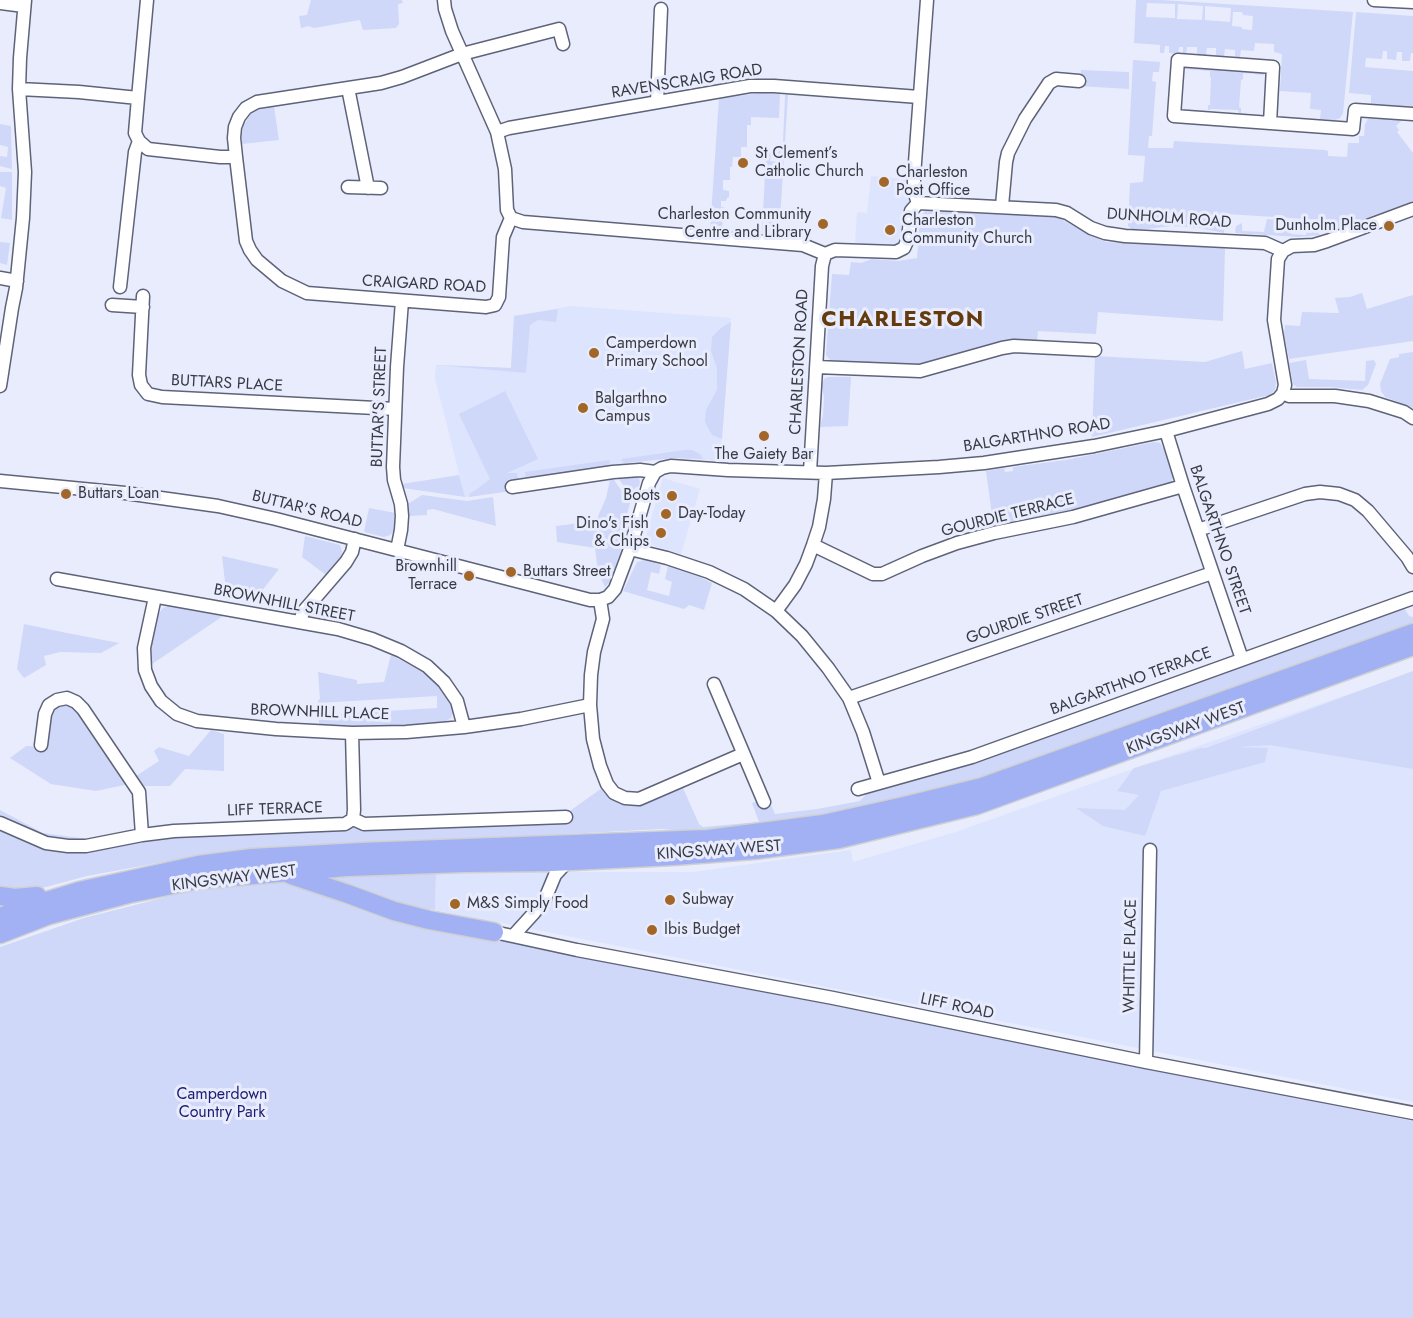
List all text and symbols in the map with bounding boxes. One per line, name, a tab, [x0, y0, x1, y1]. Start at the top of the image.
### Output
street label: RAVENSCRAIG ROAD	[610, 61, 764, 103]
place label: St Clement’s Catholic Church	[755, 144, 864, 182]
marker: St Clement’s Catholic Church	[736, 156, 750, 170]
place label: Charleston Post Office	[896, 163, 970, 201]
marker: Charleston Post Office	[877, 175, 891, 189]
place label: Charleston Community Centre and Library	[658, 205, 811, 243]
street label: DUNHOLM ROAD	[1106, 205, 1232, 233]
place label: Charleston Community Church	[902, 211, 1032, 249]
place label: Dunholm Place	[1275, 216, 1377, 236]
marker: Charleston Community Centre and Library	[816, 217, 830, 231]
marker: Dunholm Place	[1382, 219, 1396, 233]
marker: Charleston Community Church	[883, 223, 897, 237]
street label: CRAIGARD ROAD	[362, 272, 486, 298]
street label: CHARLESTON ROAD	[787, 289, 813, 435]
district label: CHARLESTON	[821, 308, 985, 334]
place label: Camperdown Primary School	[606, 334, 708, 372]
street label: BUTTAR'S STREET	[368, 346, 392, 468]
marker: Camperdown Primary School	[587, 346, 601, 360]
street label: BUTTARS PLACE	[171, 371, 283, 397]
place label: Balgarthno Campus	[595, 389, 667, 427]
marker: Balgarthno Campus	[576, 401, 590, 415]
street label: BALGARTHNO ROAD	[962, 415, 1112, 457]
marker: The Gaiety Bar	[757, 429, 771, 443]
place label: The Gaiety Bar	[714, 445, 814, 465]
street label: BALGARTHNO STREET	[1184, 463, 1254, 617]
place label: Buttars Loan	[78, 484, 159, 504]
place label: Boots	[623, 486, 660, 506]
marker: Buttars Loan	[59, 487, 73, 501]
street label: BUTTAR'S ROAD	[250, 487, 364, 533]
marker: Boots	[665, 489, 679, 503]
street label: GOURDIE TERRACE	[939, 490, 1077, 542]
place label: Day-Today	[678, 504, 745, 524]
marker: Day-Today	[659, 507, 673, 521]
place label: Dino's Fish & Chips	[576, 514, 649, 552]
marker: Dino's Fish & Chips	[654, 526, 668, 540]
place label: Brownhill Terrace	[395, 557, 457, 595]
place label: Buttars Street	[523, 562, 611, 582]
marker: Buttars Street	[504, 565, 518, 579]
marker: Brownhill Terrace	[462, 569, 476, 583]
street label: BROWNHILL STREET	[212, 581, 356, 627]
street label: GOURDIE STREET	[964, 591, 1086, 649]
street label: BALGARTHNO TERRACE	[1048, 644, 1214, 720]
street label: KINGSWAY WEST	[1124, 699, 1248, 759]
street label: BROWNHILL PLACE	[250, 701, 390, 725]
street label: LIFF TERRACE	[227, 799, 323, 821]
street label: KINGSWAY WEST	[656, 837, 782, 865]
street label: KINGSWAY WEST	[171, 862, 297, 896]
place label: Subway	[682, 890, 734, 910]
marker: Subway	[663, 893, 677, 907]
place label: M&S Simply Food	[467, 894, 588, 914]
marker: M&S Simply Food	[448, 897, 462, 911]
street label: WHITTLE PLACE	[1120, 899, 1142, 1013]
place label: Ibis Budget	[664, 920, 740, 940]
marker: Ibis Budget	[645, 923, 659, 937]
street label: LIFF ROAD	[919, 990, 995, 1024]
park label: Camperdown Country Park	[177, 1085, 267, 1123]

